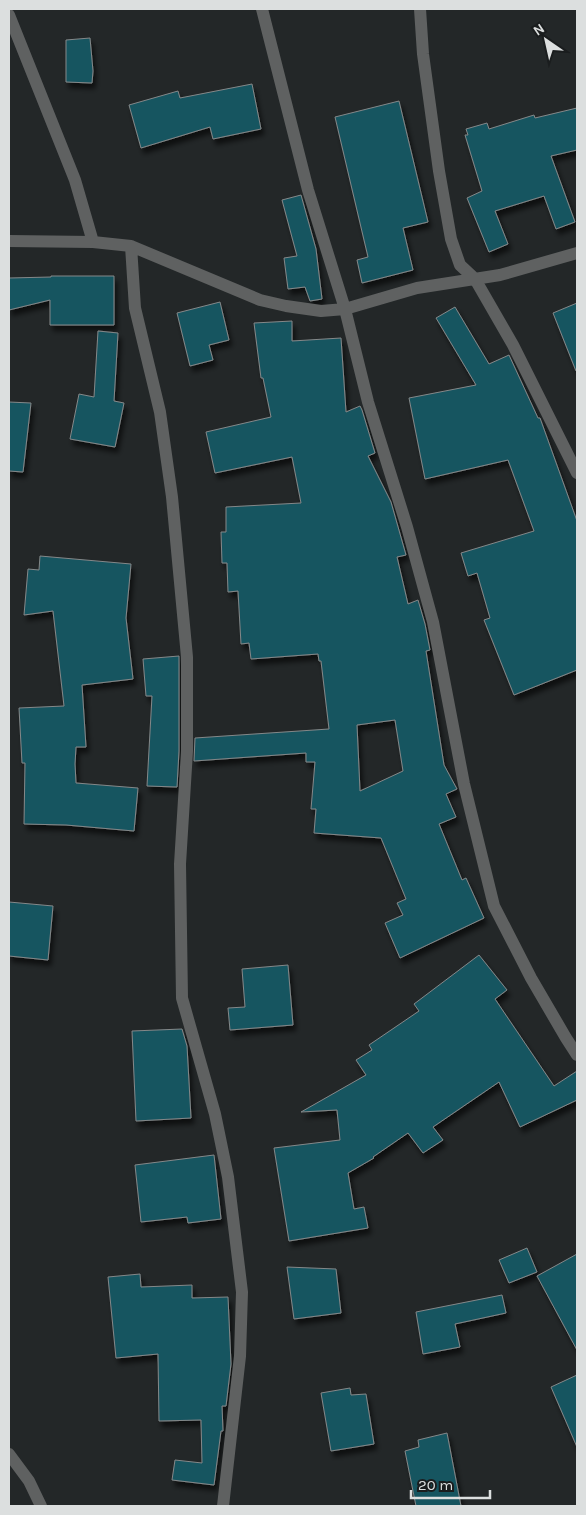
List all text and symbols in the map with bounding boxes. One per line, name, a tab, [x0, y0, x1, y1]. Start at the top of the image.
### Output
north arrow	[521, 15, 571, 65]
text: N	[530, 20, 548, 39]
scale bar	[411, 1468, 490, 1500]
text: 20 m	[418, 1476, 453, 1494]

